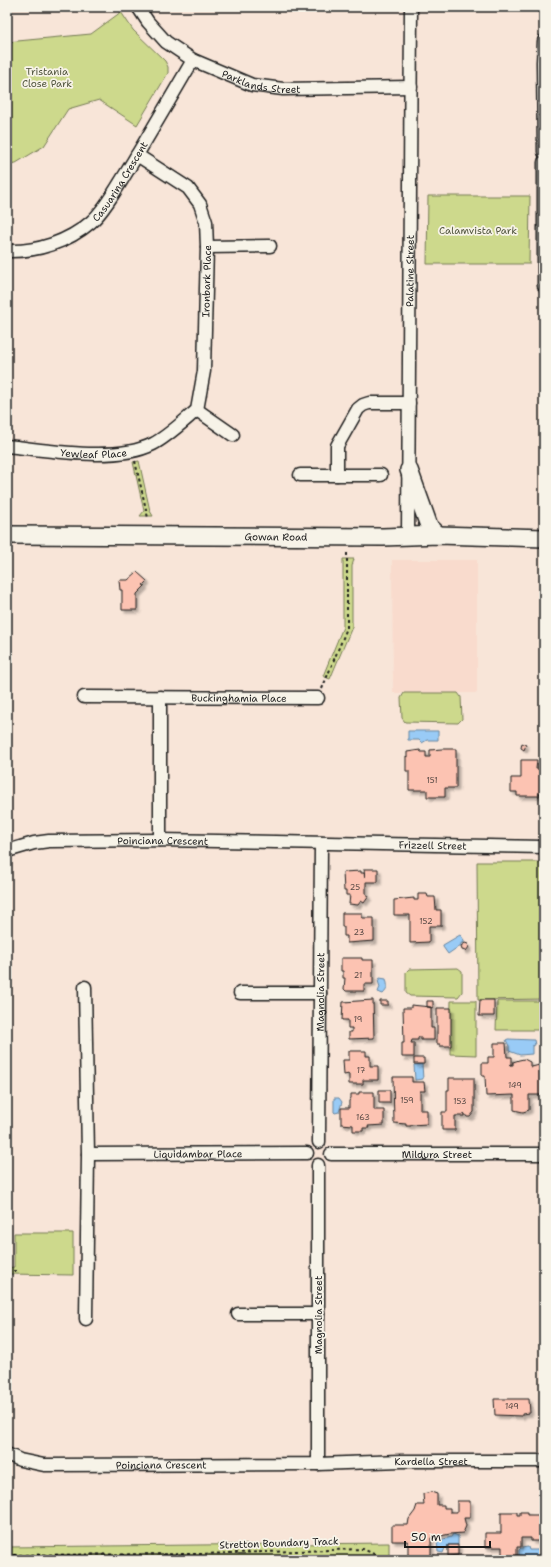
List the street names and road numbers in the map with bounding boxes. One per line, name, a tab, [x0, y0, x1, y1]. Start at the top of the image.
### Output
street label: Parklands Street	[220, 67, 301, 96]
street label: Casuarina Crescent	[89, 139, 150, 224]
street label: Palatine Street	[403, 235, 416, 307]
street label: Ironbark Place	[199, 244, 214, 318]
street label: Yewleaf Place	[60, 446, 128, 461]
street label: Gowan Road	[244, 530, 308, 543]
street label: Buckinghamia Place	[191, 691, 287, 704]
street label: Poinciana Crescent	[117, 833, 208, 847]
street label: Frizzell Street	[399, 838, 467, 852]
street label: Magnolia Street	[313, 953, 327, 1031]
street label: Liquidambar Place	[153, 1147, 243, 1160]
street label: Mildura Street	[402, 1148, 472, 1161]
street label: Magnolia Street	[312, 1276, 325, 1354]
street label: Kardella Street	[394, 1454, 468, 1468]
street label: Poinciana Crescent	[116, 1458, 207, 1471]
street label: Stretton Boundary Track	[219, 1534, 339, 1552]

